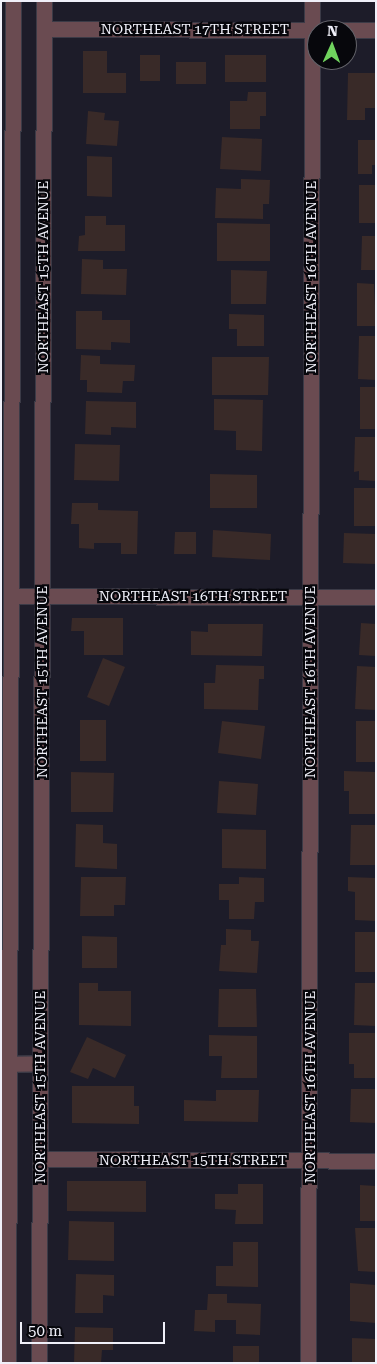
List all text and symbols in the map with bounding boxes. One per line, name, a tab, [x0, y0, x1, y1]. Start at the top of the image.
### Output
north arrow	[307, 20, 357, 70]
street label: NORTHEAST 17TH STREET	[101, 21, 289, 37]
text: N	[327, 23, 338, 39]
street label: NORTHEAST 15TH AVENUE	[35, 181, 51, 373]
street label: NORTHEAST 16TH AVENUE	[303, 181, 319, 373]
street label: NORTHEAST 15TH AVENUE	[34, 586, 50, 778]
street label: NORTHEAST 16TH AVENUE	[302, 586, 318, 778]
street label: NORTHEAST 16TH STREET	[99, 588, 287, 604]
street label: NORTHEAST 15TH AVENUE	[32, 991, 48, 1183]
street label: NORTHEAST 16TH AVENUE	[302, 991, 318, 1183]
street label: NORTHEAST 15TH STREET	[99, 1152, 287, 1168]
scale bar	[22, 1312, 168, 1344]
text: 50 m	[28, 1322, 62, 1340]

